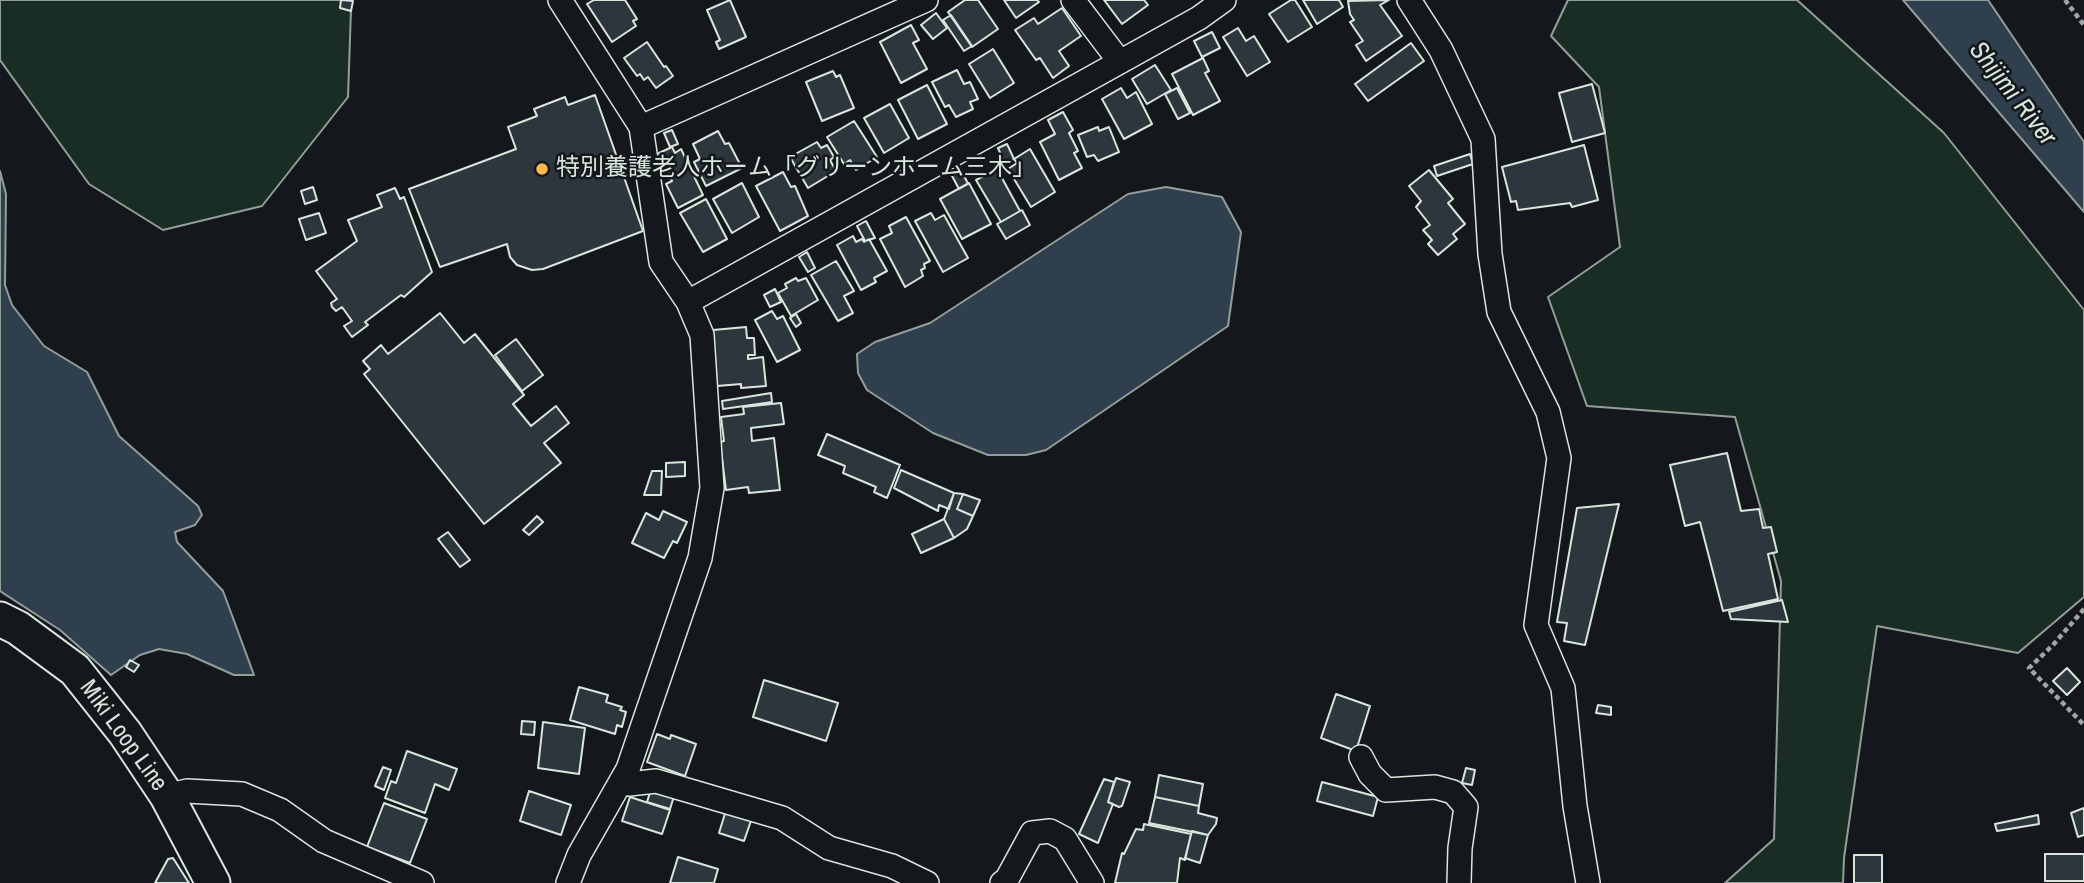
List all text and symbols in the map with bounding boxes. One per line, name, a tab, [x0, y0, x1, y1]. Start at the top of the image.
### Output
water label: Shijimi River	[1962, 36, 2062, 152]
place label: 特別養護老人ホーム「グリーンホーム三木」	[556, 155, 1036, 183]
marker: 特別養護老人ホーム「グリーンホーム三木」	[534, 161, 550, 177]
street label: Miki Loop Line	[73, 675, 173, 797]

